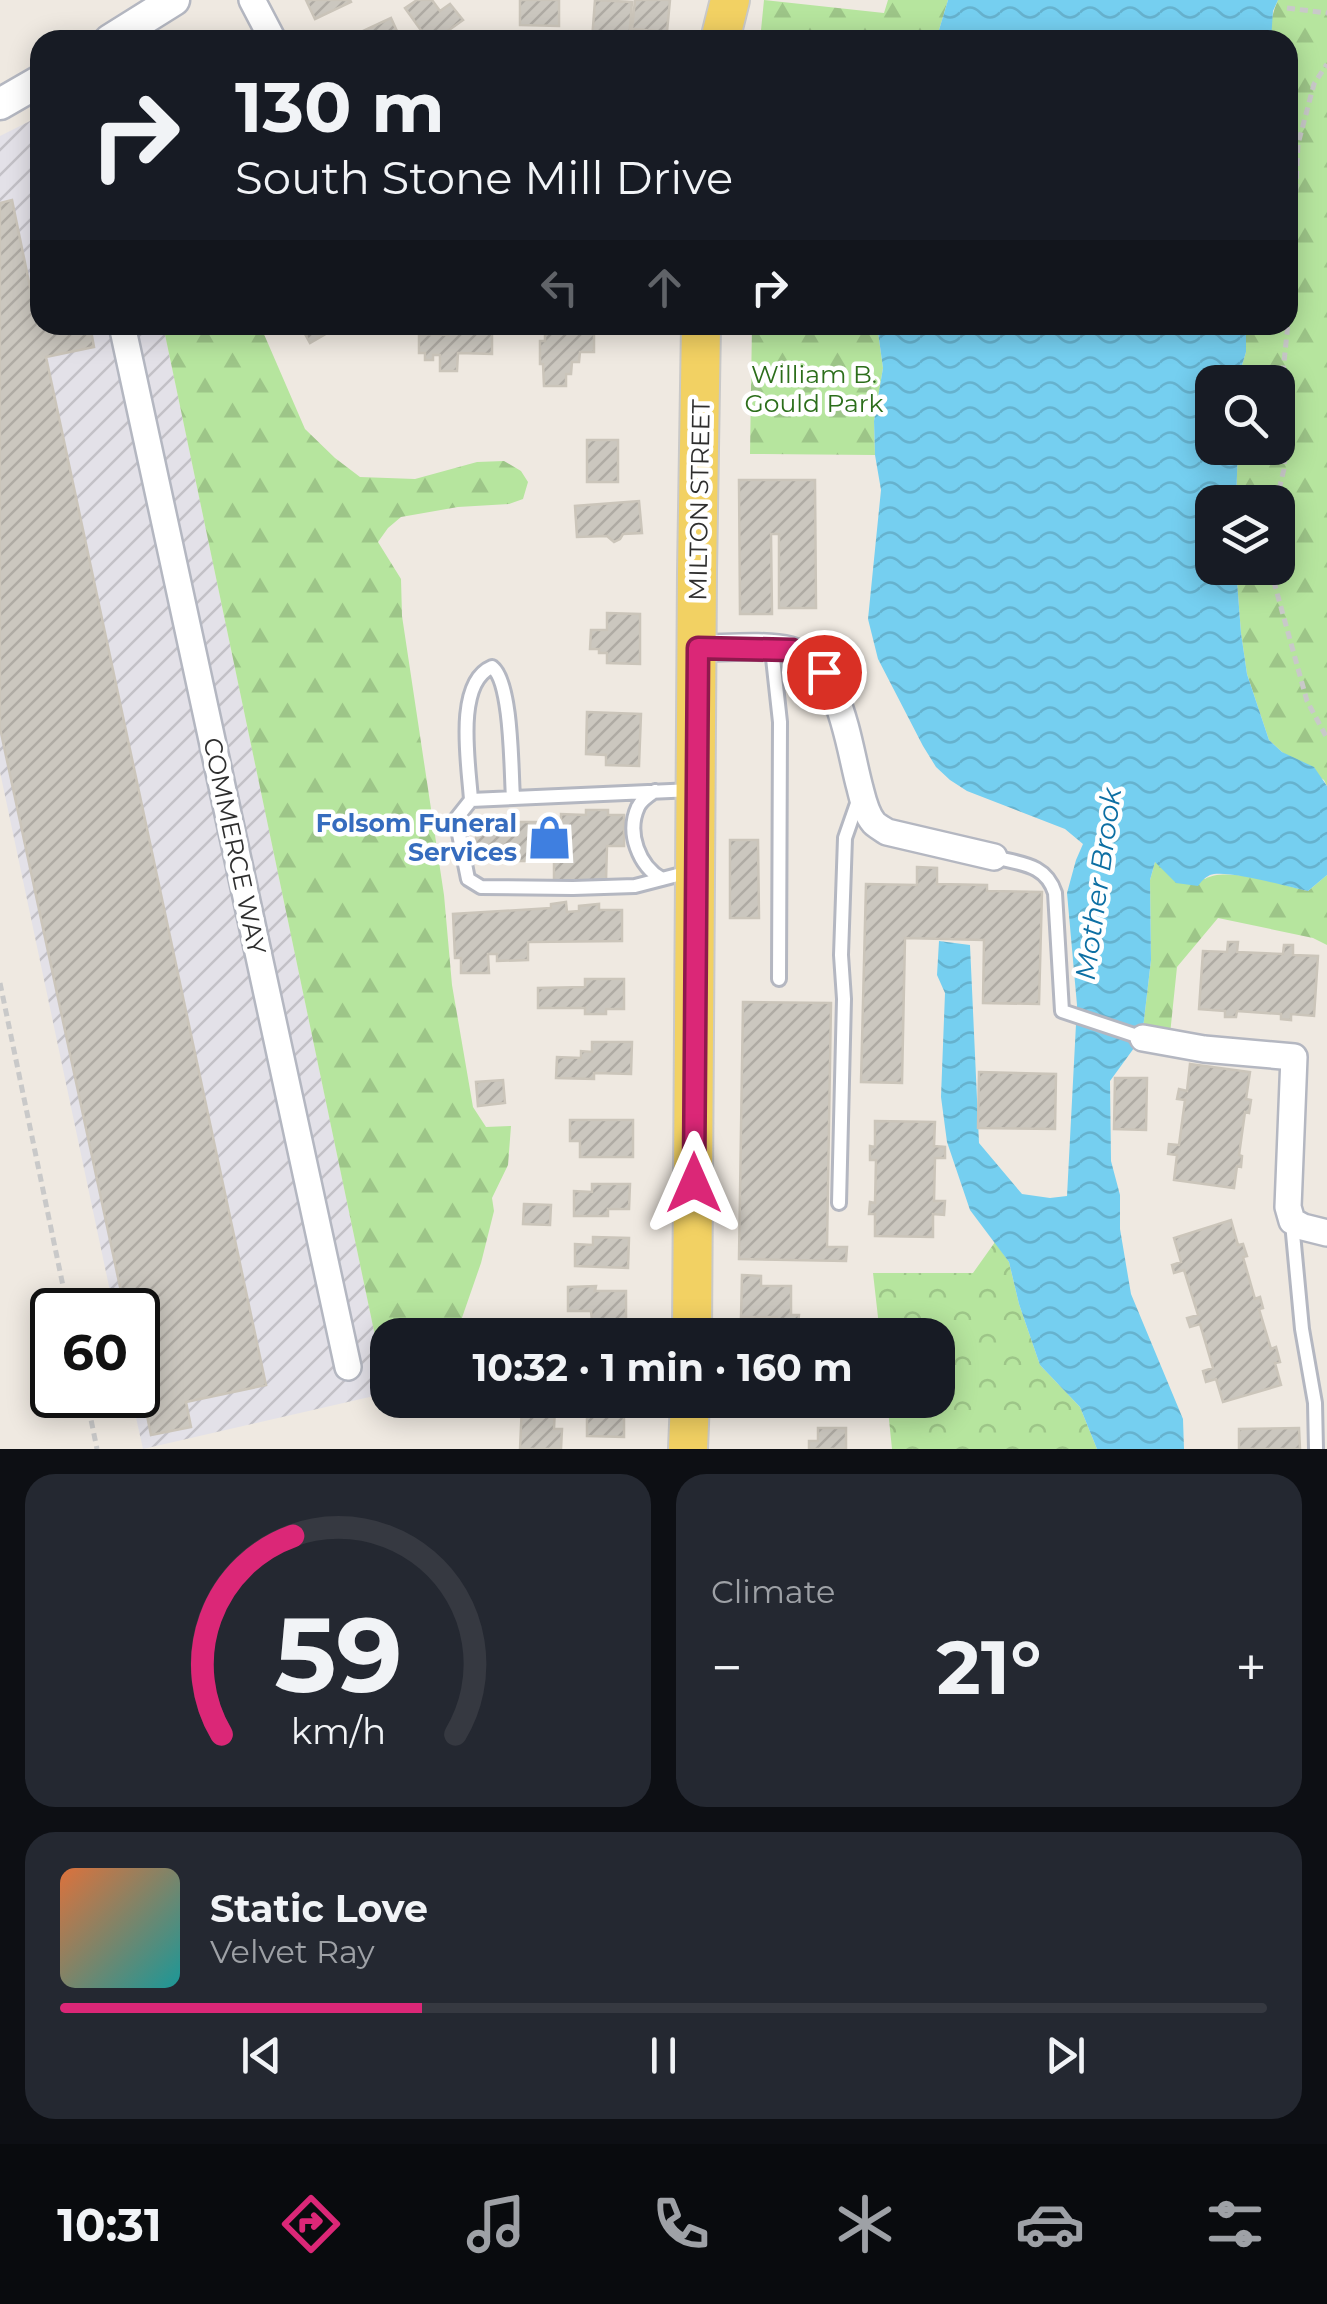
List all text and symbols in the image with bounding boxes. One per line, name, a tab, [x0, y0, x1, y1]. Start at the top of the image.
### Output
text: 130 m	[235, 64, 445, 150]
icon: right	[70, 70, 200, 200]
text: South Stone Mill Drive	[235, 150, 733, 205]
icon: left	[532, 260, 587, 315]
icon: ahead	[637, 260, 692, 315]
icon: right	[742, 260, 797, 315]
park label: William B. Gould Park	[744, 359, 884, 418]
map controls	[1195, 365, 1295, 585]
button: search	[1195, 365, 1295, 465]
street label: MILTON STREET	[682, 398, 716, 601]
button: layers	[1195, 485, 1295, 585]
pin	[782, 630, 867, 715]
icon: arrive	[797, 645, 852, 700]
street label: COMMERCE WAY	[197, 735, 273, 957]
water label: Mother Brook	[1068, 784, 1129, 982]
place label: Folsom Funeral Services	[316, 808, 517, 867]
shop icon: Folsom Funeral Services	[526, 813, 574, 861]
position arrow	[642, 1131, 746, 1235]
speed limit sign: 60	[30, 1288, 160, 1418]
text: 10:32 · 1 min · 160 m	[472, 1344, 853, 1391]
text: Climate	[711, 1572, 835, 1611]
text: 59	[274, 1591, 402, 1718]
text: 21°	[936, 1621, 1042, 1713]
text: −	[711, 1634, 743, 1701]
text: +	[1235, 1634, 1267, 1701]
text: km/h	[290, 1709, 386, 1753]
text: Static Love	[210, 1885, 428, 1932]
text: Velvet Ray	[210, 1932, 375, 1971]
icon: previous	[234, 2028, 289, 2083]
icon: pause	[636, 2028, 691, 2083]
icon: next	[1038, 2028, 1093, 2083]
icon: directions	[276, 2189, 346, 2259]
icon: music	[461, 2189, 531, 2259]
icon: phone	[646, 2189, 716, 2259]
icon: climate	[830, 2189, 900, 2259]
icon: car	[1015, 2189, 1085, 2259]
icon: filters	[1200, 2189, 1270, 2259]
text: 10:31	[57, 2197, 162, 2252]

